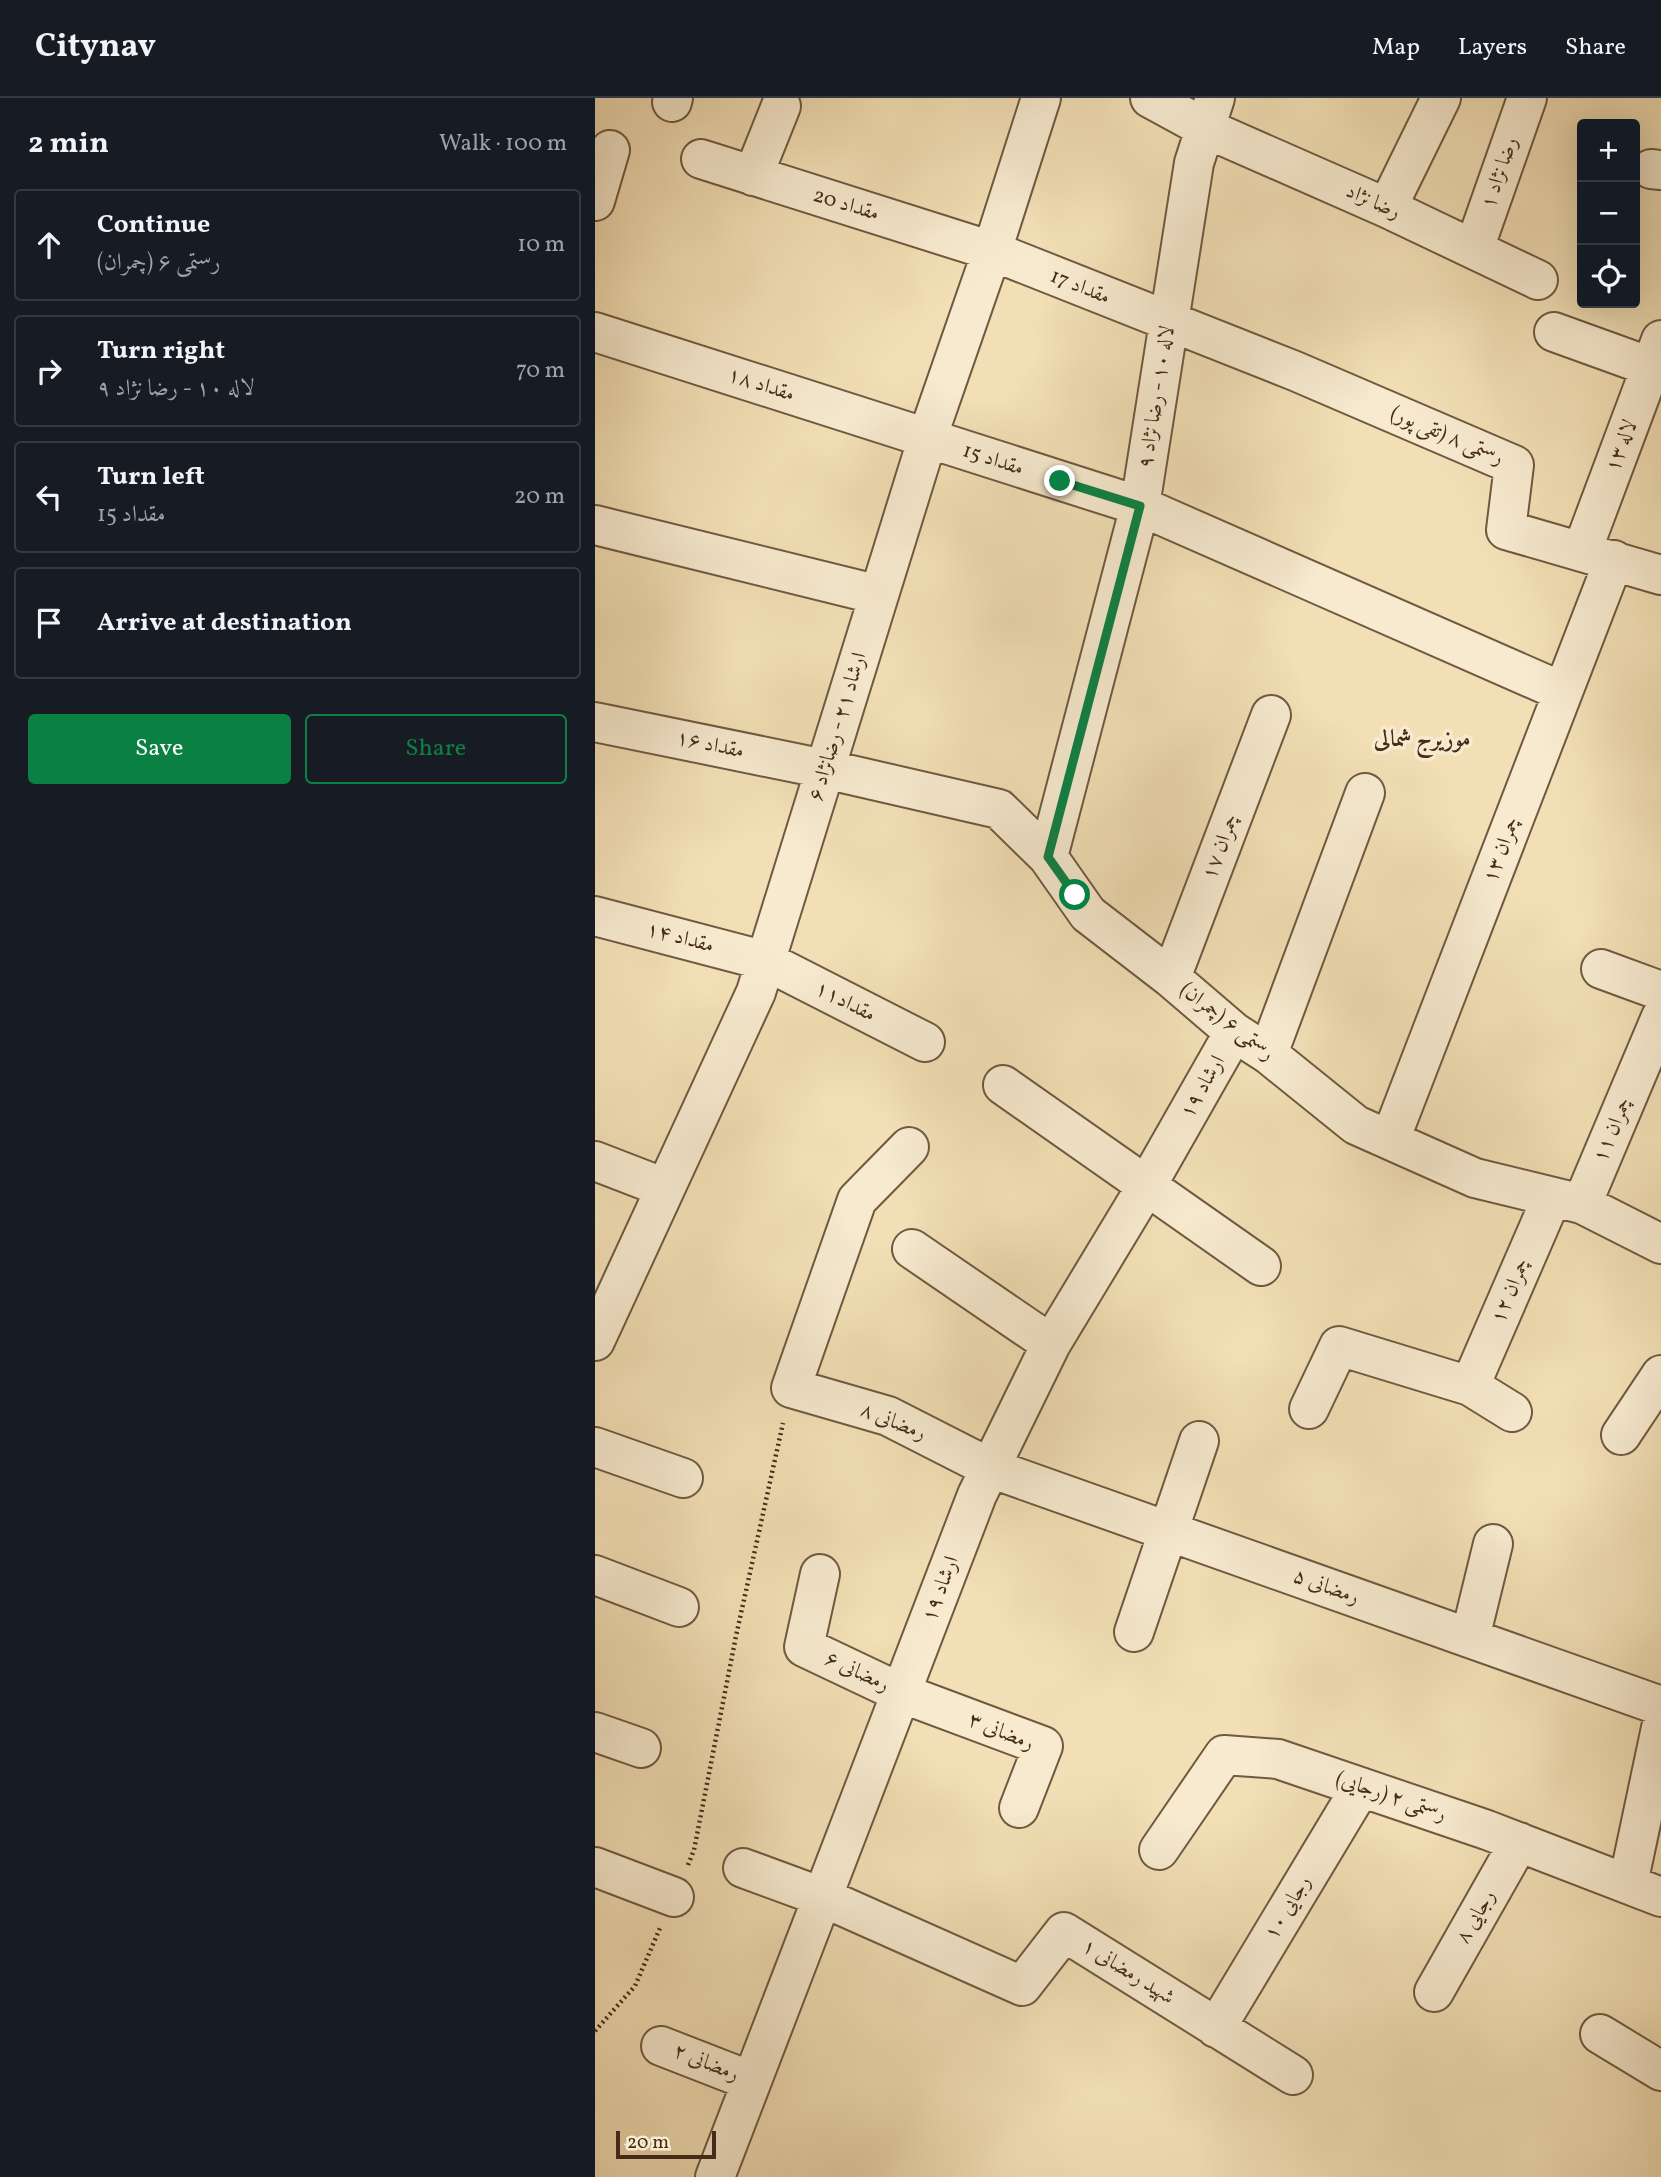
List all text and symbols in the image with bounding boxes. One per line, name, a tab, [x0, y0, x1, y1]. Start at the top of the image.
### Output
text: Citynav	[35, 25, 156, 71]
text: Map	[1372, 31, 1420, 65]
text: Layers	[1458, 31, 1527, 65]
text: Share	[1565, 31, 1626, 65]
map controls	[1577, 119, 1640, 308]
button: +	[1577, 119, 1640, 182]
text: 2 min	[28, 123, 109, 165]
text: Walk · 100 m	[439, 128, 567, 160]
street label: رضا نژاد ۱	[1474, 133, 1526, 213]
street label: رضا نژاد	[1341, 177, 1405, 227]
street label: مقداد 20	[809, 181, 883, 229]
button: −	[1577, 182, 1640, 245]
text: Continue	[97, 207, 210, 243]
icon: ahead	[30, 226, 68, 264]
text: 10 m	[517, 229, 565, 261]
button: locate	[1577, 245, 1640, 308]
text: رستمی ۶ (چمران)	[97, 247, 221, 279]
street label: مقداد 17	[1046, 262, 1114, 312]
street label: لاله ۱۰ - رضا نژاد ۹	[1131, 324, 1183, 470]
text: Turn right	[97, 333, 225, 369]
icon: right	[30, 352, 68, 390]
text: 70 m	[516, 355, 565, 387]
street label: مقداد ۱۸	[724, 361, 798, 409]
text: لاله ۱۰ - رضا نژاد ۹	[97, 373, 255, 405]
street label: رستمی ۸ (تقی پور)	[1386, 399, 1508, 473]
street label: لاله ۱۳	[1599, 416, 1645, 476]
street label: مقداد 15	[959, 437, 1027, 483]
text: Turn left	[97, 459, 205, 495]
route end	[1044, 465, 1075, 496]
icon: left	[30, 478, 68, 516]
text: 20 m	[514, 481, 565, 513]
text: مقداد 15	[97, 499, 165, 531]
icon: arrive	[30, 604, 68, 642]
text: Arrive at destination	[97, 605, 352, 641]
street label: ارشاد ۲۱ - رضانژاد ۶	[802, 649, 874, 805]
button: Save	[28, 714, 291, 784]
button: Share	[305, 714, 567, 784]
street label: مقداد ۱۶	[673, 724, 747, 766]
district label: موزیرج شمالی	[1373, 724, 1470, 759]
street label: چمران ۱۷	[1195, 810, 1247, 884]
street label: چمران ۱۳	[1476, 813, 1528, 887]
route start	[1059, 879, 1090, 910]
street label: مقداد ۱۴	[643, 915, 717, 961]
street label: مقداد۱۱	[810, 974, 880, 1030]
street label: رستمی ۶ (چمران)	[1174, 976, 1280, 1068]
street label: ارشاد ۱۹	[1173, 1050, 1233, 1124]
street label: چمران ۱۱	[1586, 1093, 1640, 1167]
street label: چمران ۱۲	[1484, 1254, 1538, 1328]
street label: رمضانی ۸	[856, 1396, 930, 1448]
street label: ارشاد ۱۹	[915, 1552, 967, 1626]
street label: رمضانی ۵	[1289, 1562, 1363, 1612]
street label: رمضانی ۶	[820, 1644, 894, 1700]
street label: رمضانی ۳	[964, 1706, 1038, 1758]
street label: رستمی ۲ (رجایی)	[1332, 1765, 1450, 1829]
street label: رجایی ۱۰	[1258, 1870, 1318, 1946]
street label: رجایی ۸	[1449, 1885, 1503, 1949]
street label: شهید رمضانی ۱	[1076, 1932, 1180, 2012]
street label: رمضانی ۲	[669, 2037, 743, 2089]
scale bar	[616, 2128, 716, 2160]
text: 20 m	[627, 2130, 669, 2156]

